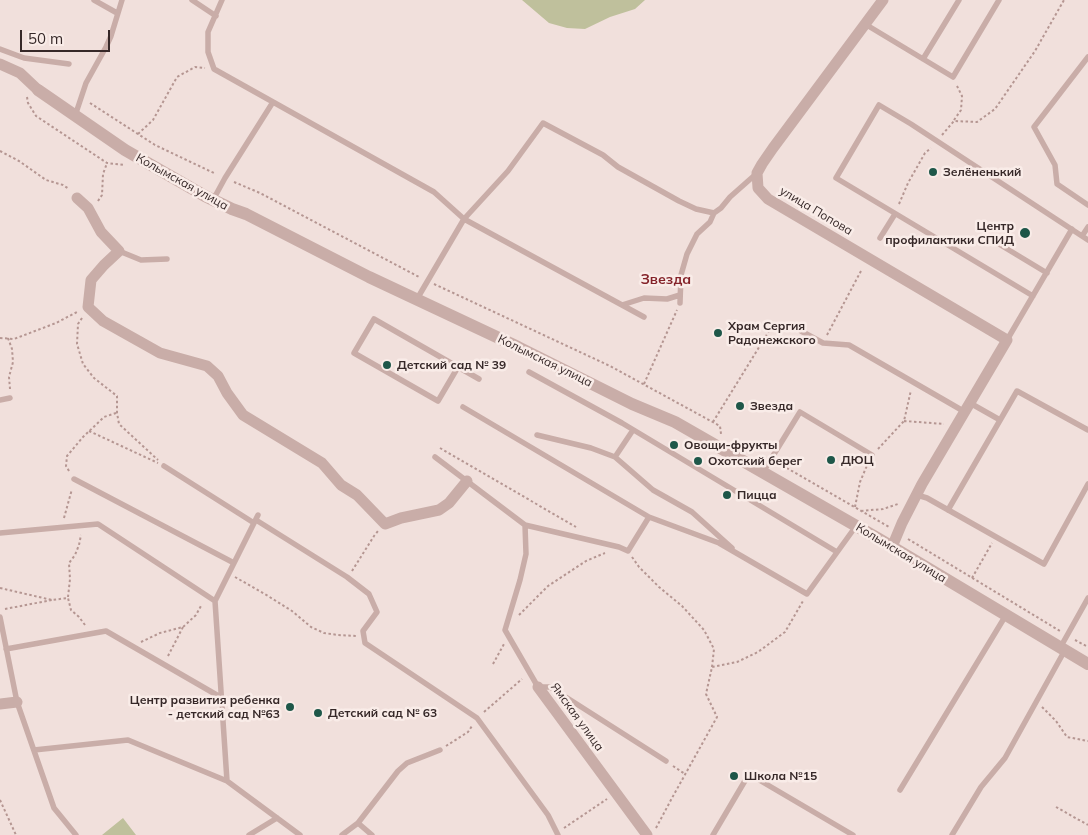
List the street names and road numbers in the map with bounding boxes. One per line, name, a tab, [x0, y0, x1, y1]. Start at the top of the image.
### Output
street label: Колымская улица	[133, 151, 231, 213]
street label: улица Попова	[777, 184, 855, 238]
street label: Колымская улица	[495, 332, 595, 390]
street label: Колымская улица	[853, 520, 949, 586]
street label: Ямская улица	[547, 680, 607, 754]

